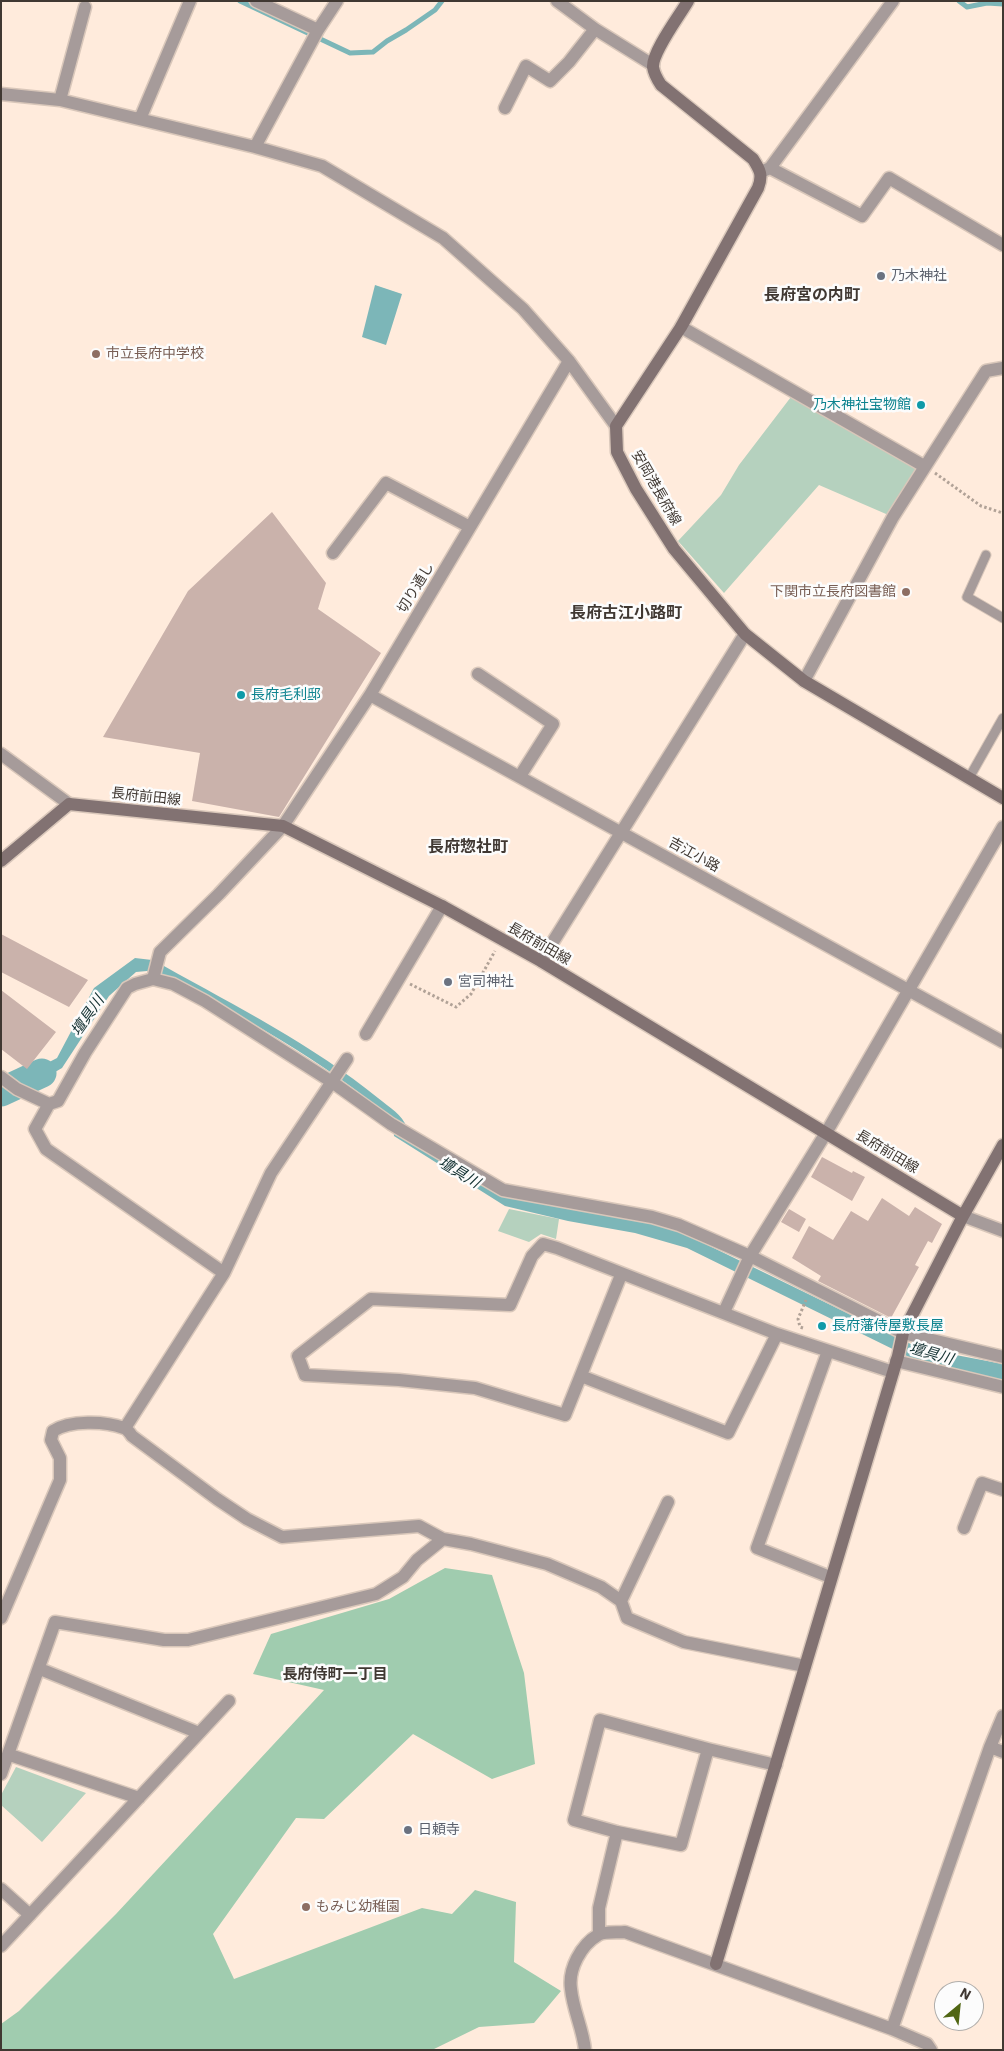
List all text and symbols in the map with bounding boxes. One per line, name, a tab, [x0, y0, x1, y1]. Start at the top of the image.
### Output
place label: 乃木神社	[891, 268, 947, 284]
marker: 乃木神社	[875, 270, 887, 282]
district label: 長府宮の内町	[764, 285, 860, 305]
place label: 市立長府中学校	[106, 346, 204, 362]
marker: 市立長府中学校	[90, 348, 102, 360]
place label: 乃木神社宝物館	[813, 397, 911, 413]
marker: 乃木神社宝物館	[915, 399, 927, 411]
street label: 安岡港長府線	[628, 447, 684, 529]
street label: 切り通し	[394, 560, 438, 616]
place label: 下関市立長府図書館	[770, 584, 896, 600]
marker: 下関市立長府図書館	[900, 586, 912, 598]
district label: 長府古江小路町	[570, 603, 682, 623]
place label: 長府毛利邸	[251, 687, 321, 703]
marker: 長府毛利邸	[235, 689, 247, 701]
street label: 長府前田線	[110, 785, 182, 809]
street label: 吉江小路	[665, 834, 723, 876]
district label: 長府惣社町	[428, 837, 508, 857]
street label: 長府前田線	[504, 919, 574, 969]
place label: 宮司神社	[458, 974, 514, 990]
marker: 宮司神社	[442, 976, 454, 988]
water label: 壇具川	[68, 992, 108, 1040]
street label: 長府前田線	[853, 1127, 921, 1177]
water label: 壇具川	[435, 1154, 483, 1192]
place label: 長府藩侍屋敷長屋	[832, 1318, 944, 1334]
marker: 長府藩侍屋敷長屋	[816, 1320, 828, 1332]
water label: 壇具川	[907, 1339, 955, 1369]
district label: 長府侍町一丁目	[283, 1666, 387, 1684]
place label: 日頼寺	[418, 1822, 460, 1838]
marker: 日頼寺	[402, 1824, 414, 1836]
place label: もみじ幼稚園	[316, 1899, 400, 1915]
marker: もみじ幼稚園	[300, 1901, 312, 1913]
north arrow	[934, 1981, 984, 2031]
text: N	[957, 1983, 974, 2004]

